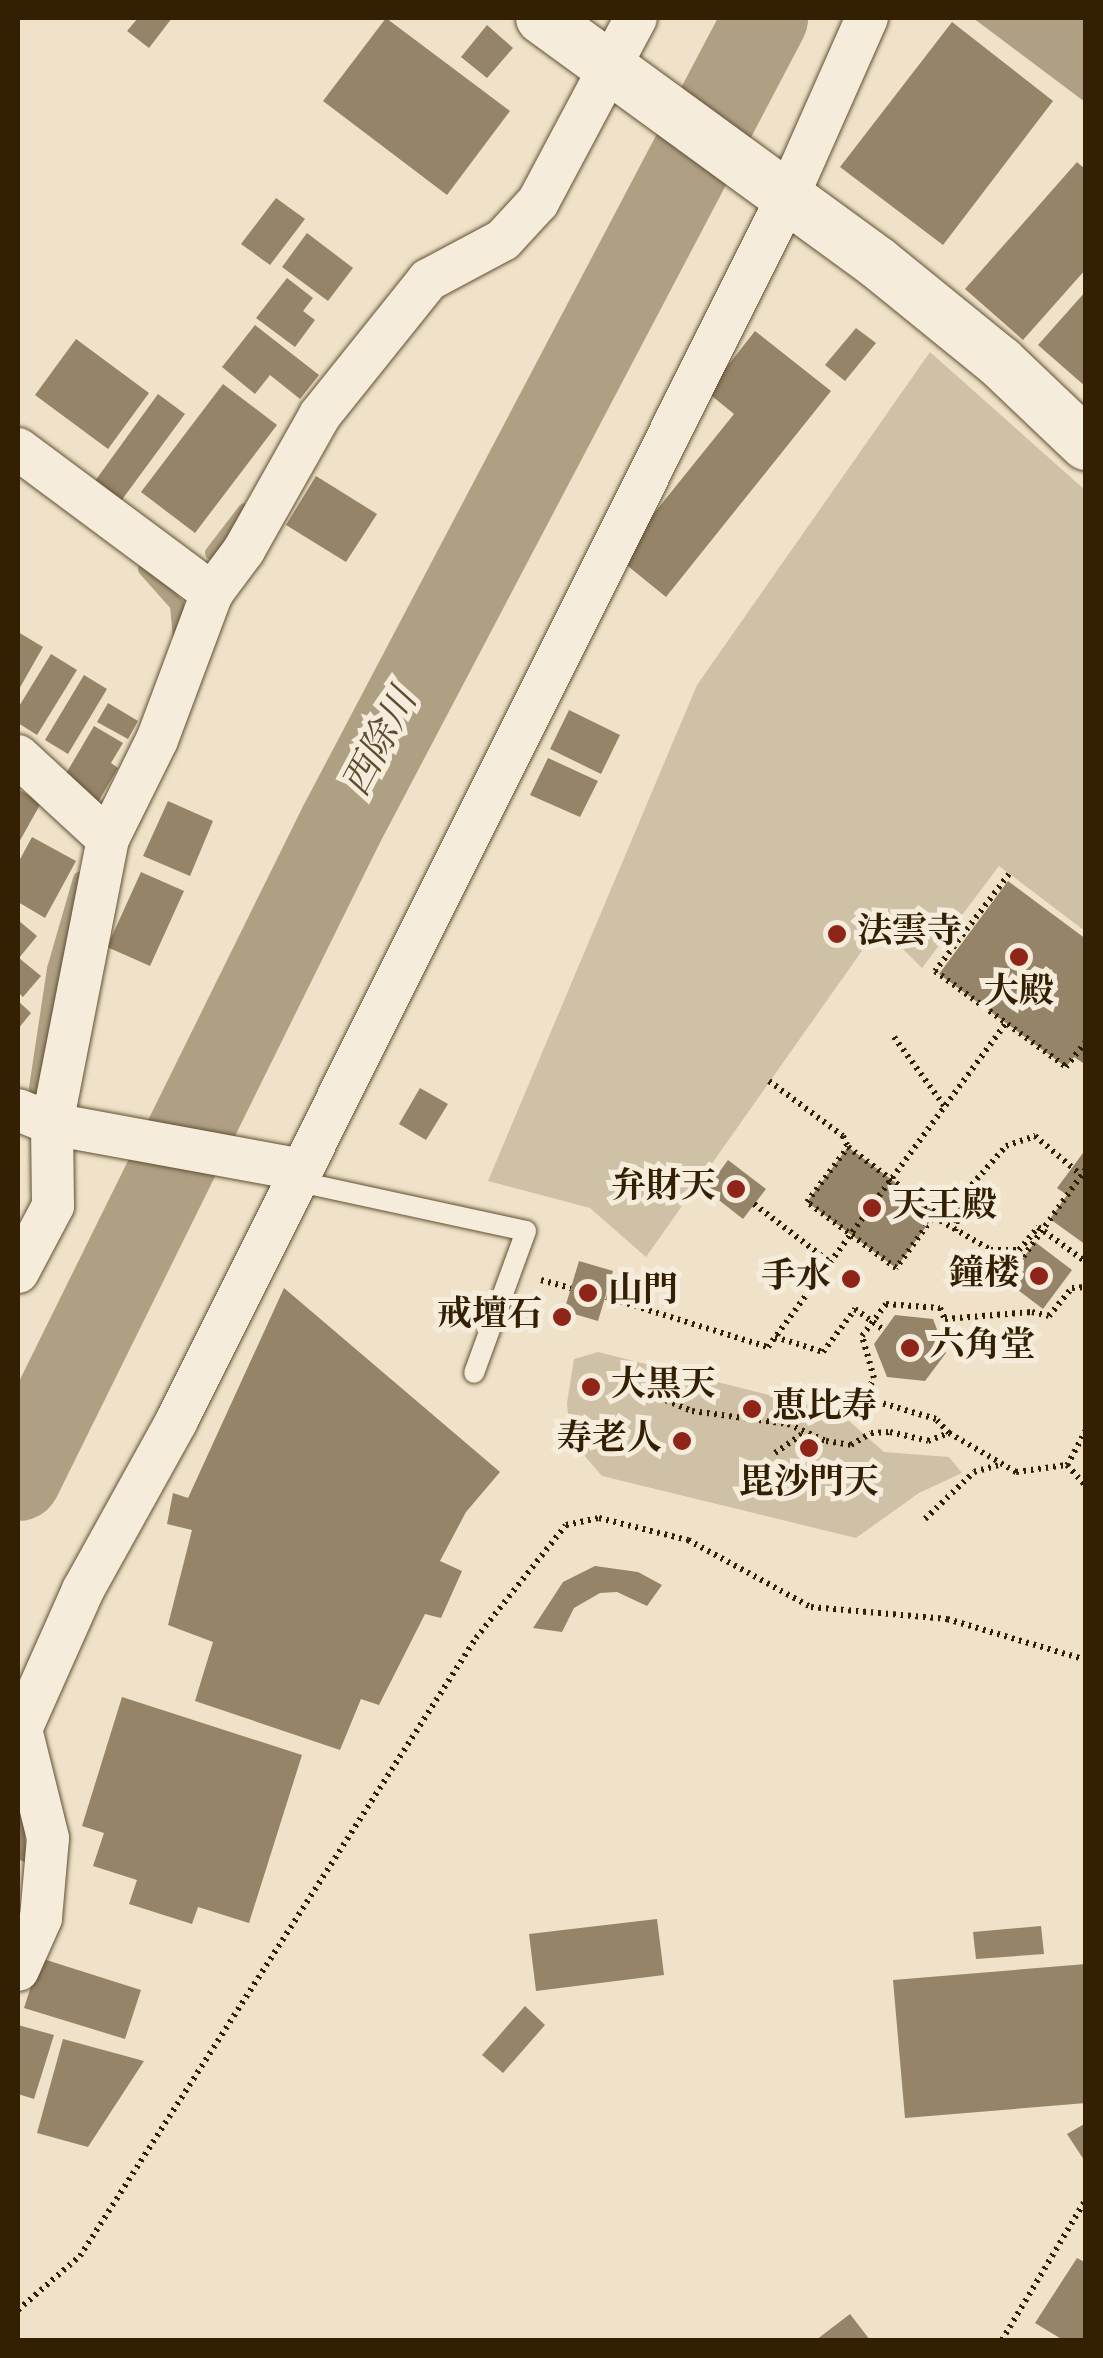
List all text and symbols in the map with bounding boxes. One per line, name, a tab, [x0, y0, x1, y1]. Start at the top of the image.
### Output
water label: 西除川	[336, 683, 430, 805]
place label: 法雲寺	[857, 913, 962, 955]
marker: 法雲寺	[826, 923, 848, 945]
marker: 大殿	[1008, 946, 1030, 968]
place label: 大殿	[984, 973, 1054, 1015]
place label: 弁財天	[611, 1168, 716, 1210]
marker: 弁財天	[725, 1178, 747, 1200]
place label: 天王殿	[892, 1187, 997, 1229]
marker: 天王殿	[861, 1197, 883, 1219]
place label: 鐘楼	[949, 1255, 1019, 1297]
place label: 手水	[761, 1258, 831, 1300]
marker: 鐘楼	[1028, 1265, 1050, 1287]
marker: 手水	[840, 1268, 862, 1290]
place label: 山門	[608, 1272, 678, 1314]
marker: 山門	[577, 1282, 599, 1304]
place label: 戒壇石	[437, 1296, 542, 1338]
marker: 戒壇石	[551, 1306, 573, 1328]
place label: 六角堂	[930, 1327, 1035, 1369]
marker: 六角堂	[899, 1337, 921, 1359]
place label: 大黒天	[611, 1366, 716, 1408]
marker: 大黒天	[580, 1376, 602, 1398]
place label: 恵比寿	[772, 1388, 877, 1430]
marker: 恵比寿	[741, 1398, 763, 1420]
place label: 寿老人	[557, 1420, 662, 1462]
marker: 寿老人	[671, 1430, 693, 1452]
marker: 毘沙門天	[798, 1437, 820, 1459]
place label: 毘沙門天	[739, 1464, 879, 1506]

